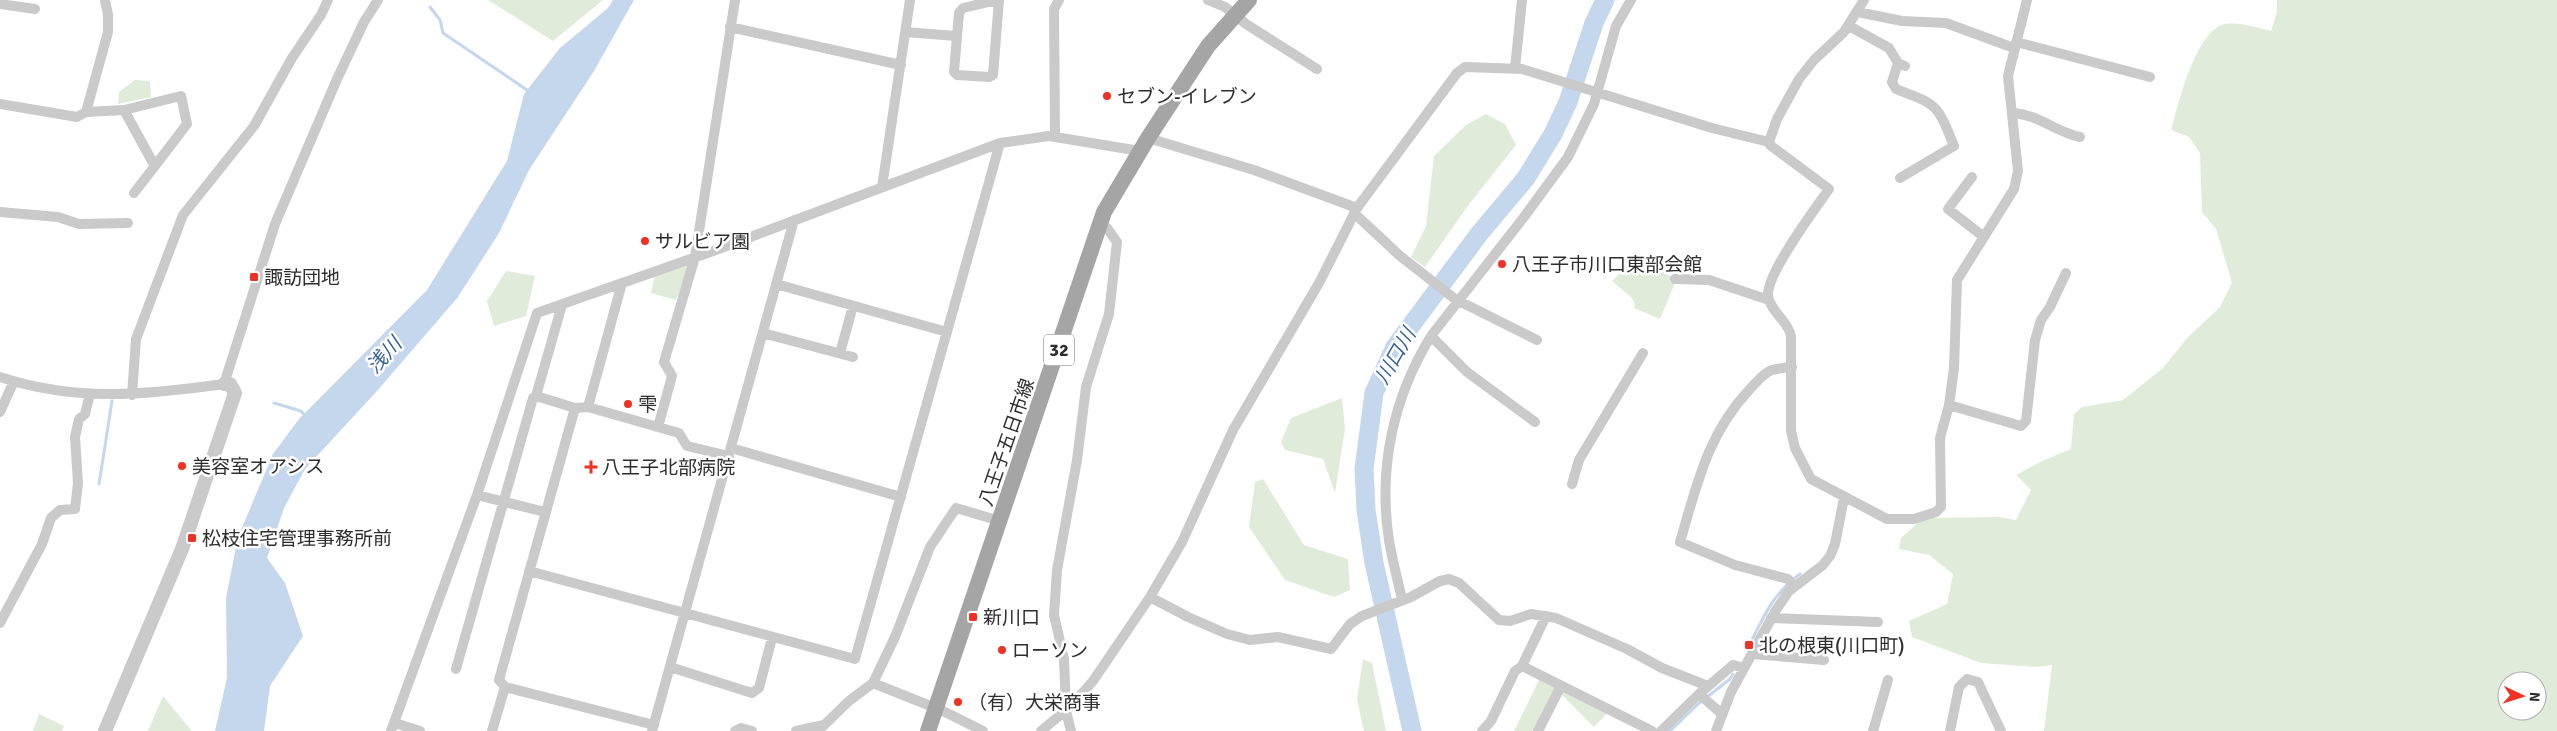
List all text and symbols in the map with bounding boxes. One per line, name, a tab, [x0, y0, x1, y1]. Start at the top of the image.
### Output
place label: セブン-イレブン	[1117, 85, 1257, 109]
marker: セブン-イレブン	[1101, 90, 1113, 102]
place label: サルビア園	[655, 230, 750, 254]
marker: サルビア園	[639, 235, 651, 247]
place label: 八王子市川口東部会館	[1512, 253, 1702, 277]
marker: 八王子市川口東部会館	[1496, 258, 1508, 270]
place label: 諏訪団地	[264, 266, 340, 290]
marker: 諏訪団地	[248, 271, 260, 283]
water label: 川口川	[1370, 322, 1422, 388]
water label: 浅川	[362, 331, 408, 379]
road number: 32	[1044, 334, 1074, 366]
street label: 八王子五日市線	[974, 376, 1040, 509]
place label: 雫	[638, 393, 657, 417]
marker: 雫	[622, 398, 634, 410]
place label: 美容室オアシス	[192, 455, 324, 479]
place label: 八王子北部病院	[602, 456, 735, 480]
marker: 美容室オアシス	[176, 460, 188, 472]
marker: 八王子北部病院	[584, 460, 598, 474]
place label: 松枝住宅管理事務所前	[202, 527, 392, 551]
marker: 松枝住宅管理事務所前	[186, 532, 198, 544]
place label: 新川口	[983, 606, 1040, 630]
marker: 新川口	[967, 611, 979, 623]
place label: 北の根東(川口町)	[1759, 634, 1905, 658]
place label: ローソン	[1012, 639, 1088, 663]
marker: 北の根東(川口町)	[1743, 639, 1755, 651]
marker: ローソン	[996, 644, 1008, 656]
north arrow	[2497, 671, 2547, 721]
place label: （有）大栄商事	[968, 691, 1101, 715]
text: N	[2526, 691, 2543, 702]
marker: （有）大栄商事	[952, 696, 964, 708]

